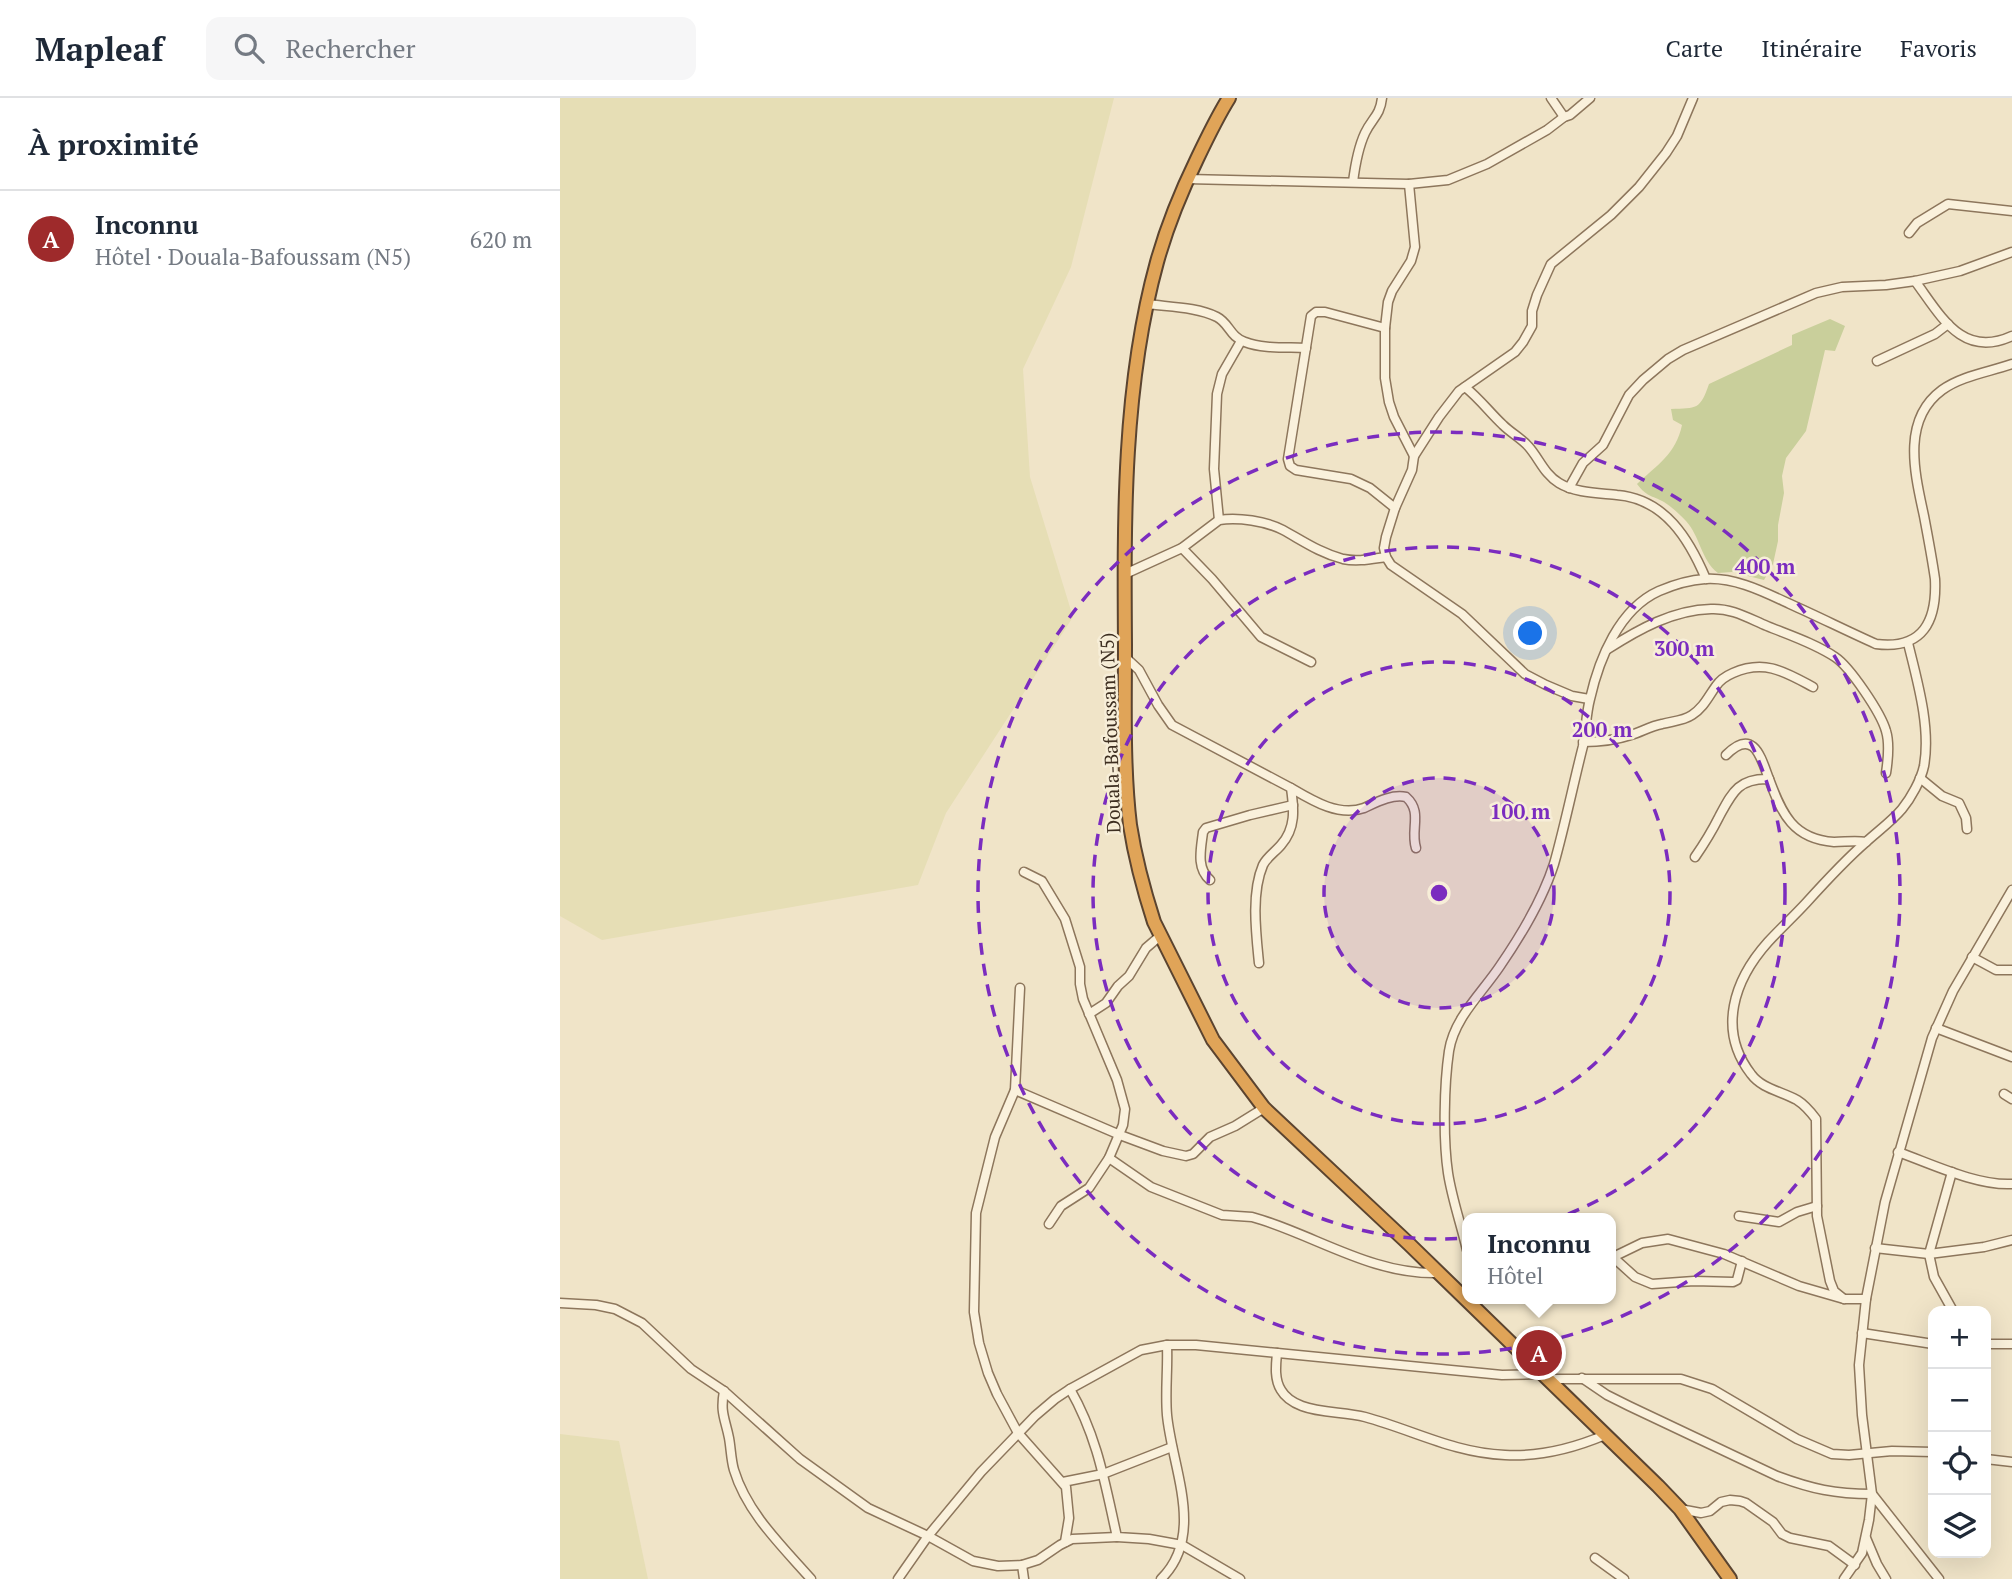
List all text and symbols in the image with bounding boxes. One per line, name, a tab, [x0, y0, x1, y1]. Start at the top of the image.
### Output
search box	[206, 17, 696, 80]
text: Mapleaf	[35, 27, 164, 70]
icon: search	[230, 29, 268, 67]
text: Rechercher	[286, 31, 416, 65]
text: Carte	[1665, 32, 1723, 64]
text: Itinéraire	[1761, 32, 1862, 64]
text: Favoris	[1900, 32, 1977, 64]
text: À proximité	[28, 124, 199, 164]
text: Inconnu	[95, 207, 199, 241]
text: A	[43, 224, 59, 255]
text: 620 m	[470, 224, 532, 255]
text: Hôtel · Douala-Bafoussam (N5)	[95, 241, 411, 272]
text: 400 m	[1735, 552, 1796, 580]
your location	[1513, 616, 1547, 650]
street label: Douala-Bafoussam (N5)	[1094, 632, 1125, 834]
text: 300 m	[1654, 634, 1715, 662]
text: 200 m	[1572, 715, 1633, 743]
text: 100 m	[1490, 797, 1551, 825]
centre of rings	[1427, 881, 1451, 905]
popup	[1462, 1213, 1616, 1304]
text: Inconnu	[1487, 1226, 1591, 1260]
text: Hôtel	[1487, 1260, 1543, 1291]
map controls	[1928, 1306, 1991, 1558]
button: +	[1928, 1306, 1991, 1369]
pin: A	[1516, 1327, 1562, 1379]
button: −	[1928, 1369, 1991, 1432]
button: locate	[1928, 1432, 1991, 1495]
button: layers	[1928, 1495, 1991, 1558]

